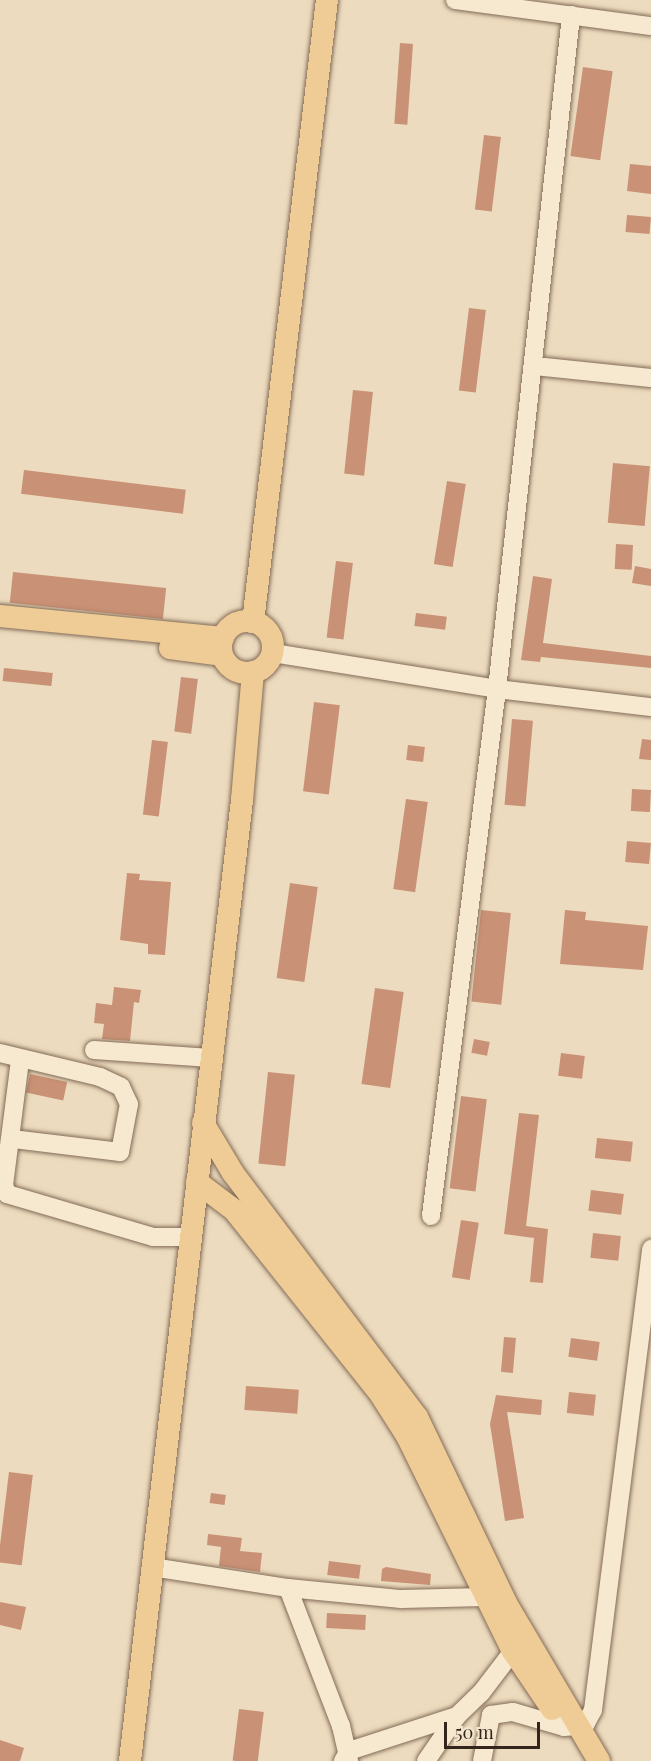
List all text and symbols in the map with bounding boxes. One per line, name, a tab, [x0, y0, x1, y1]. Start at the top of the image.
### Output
scale bar	[447, 1710, 543, 1748]
text: 50 m	[455, 1720, 494, 1744]

